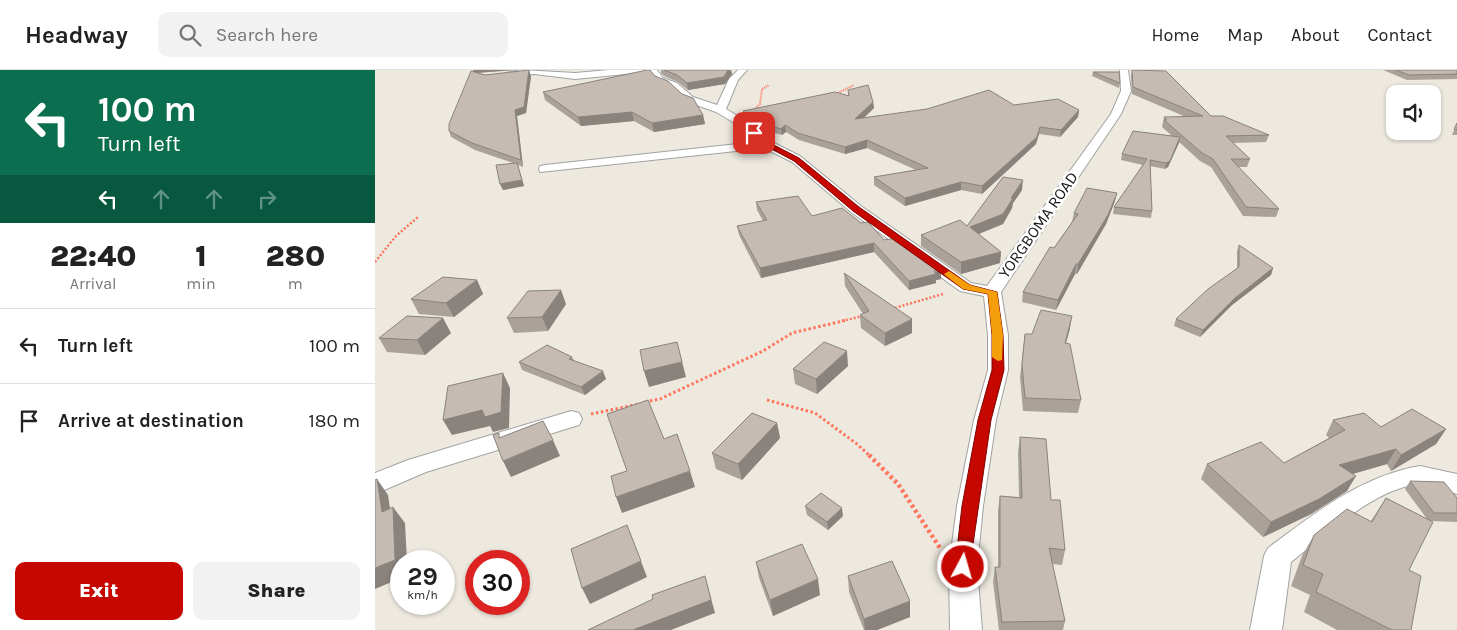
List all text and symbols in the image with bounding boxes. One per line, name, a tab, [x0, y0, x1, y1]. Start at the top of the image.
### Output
search box	[158, 12, 508, 57]
text: Headway	[25, 21, 128, 49]
icon: search	[176, 21, 204, 49]
text: Search here	[216, 24, 318, 46]
text: Home	[1151, 24, 1199, 46]
text: Map	[1227, 24, 1263, 46]
text: About	[1291, 24, 1340, 46]
text: Contact	[1368, 24, 1432, 46]
map controls	[1386, 85, 1441, 140]
button: sound	[1386, 85, 1441, 140]
text: 100 m	[98, 89, 197, 130]
icon: left	[15, 90, 80, 155]
pin	[733, 112, 775, 154]
icon: arrive	[740, 119, 768, 147]
text: Turn left	[98, 131, 181, 157]
street label: YORGBOMA ROAD	[994, 168, 1082, 282]
icon: left	[94, 185, 122, 213]
icon: ahead	[147, 185, 175, 213]
icon: ahead	[200, 185, 228, 213]
icon: right	[253, 185, 281, 213]
text: 22:40	[50, 238, 136, 274]
text: 1	[195, 238, 207, 274]
text: 280	[266, 238, 325, 274]
text: Arrival	[70, 274, 117, 293]
text: min	[186, 274, 216, 293]
text: m	[288, 274, 303, 293]
icon: left	[15, 332, 43, 360]
text: Turn left	[58, 335, 133, 357]
text: 100 m	[309, 335, 360, 357]
icon: arrive	[15, 407, 43, 435]
text: Arrive at destination	[58, 410, 244, 432]
text: 180 m	[308, 410, 360, 432]
position arrow	[936, 540, 988, 592]
speed limit sign: 30	[465, 550, 530, 615]
button: Exit	[15, 562, 183, 620]
button: Share	[193, 562, 360, 620]
text: 29	[407, 562, 438, 591]
text: km/h	[407, 588, 438, 602]

